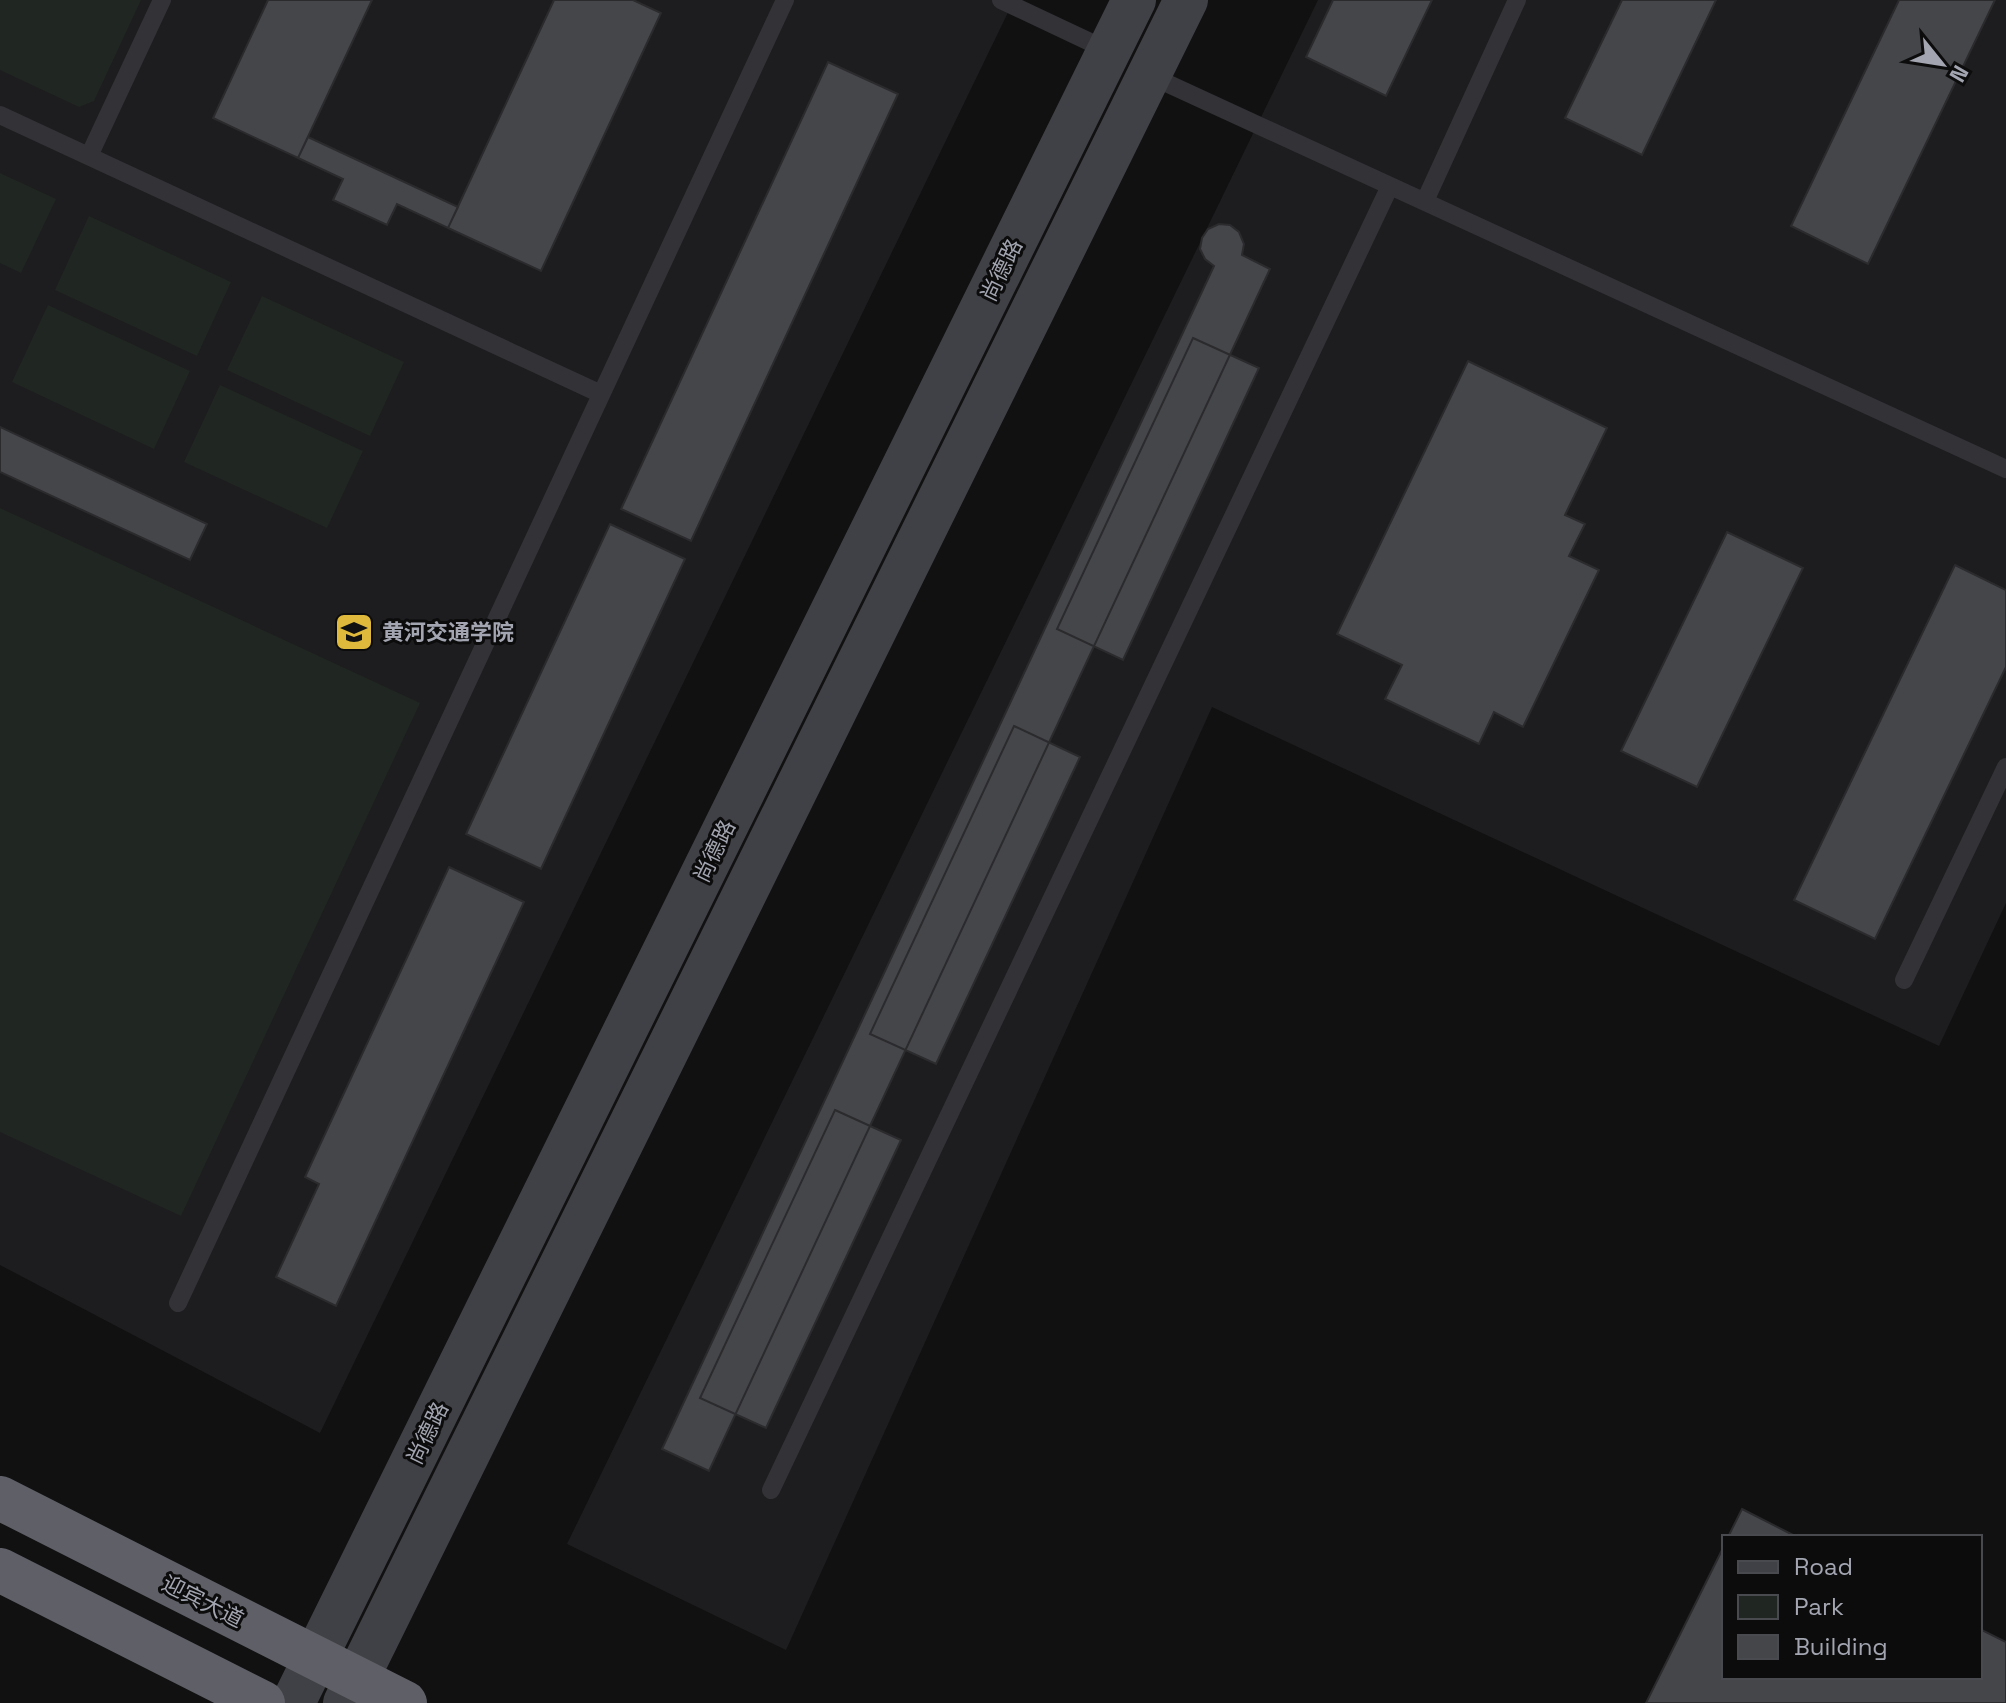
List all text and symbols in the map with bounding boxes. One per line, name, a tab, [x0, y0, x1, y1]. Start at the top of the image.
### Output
north arrow	[1902, 24, 1982, 104]
text: N	[1944, 61, 1975, 87]
street label: 尚德路	[974, 234, 1028, 306]
school or university icon: 黄河交通学院	[333, 611, 375, 653]
place label: 黄河交通学院	[382, 618, 514, 646]
street label: 尚德路	[687, 815, 741, 887]
street label: 尚德路	[400, 1397, 454, 1469]
legend	[1722, 1535, 1982, 1679]
text: Road	[1794, 1551, 1853, 1582]
street label: 迎宾大道	[157, 1569, 249, 1633]
text: Park	[1794, 1591, 1844, 1622]
text: Building	[1794, 1631, 1888, 1662]

